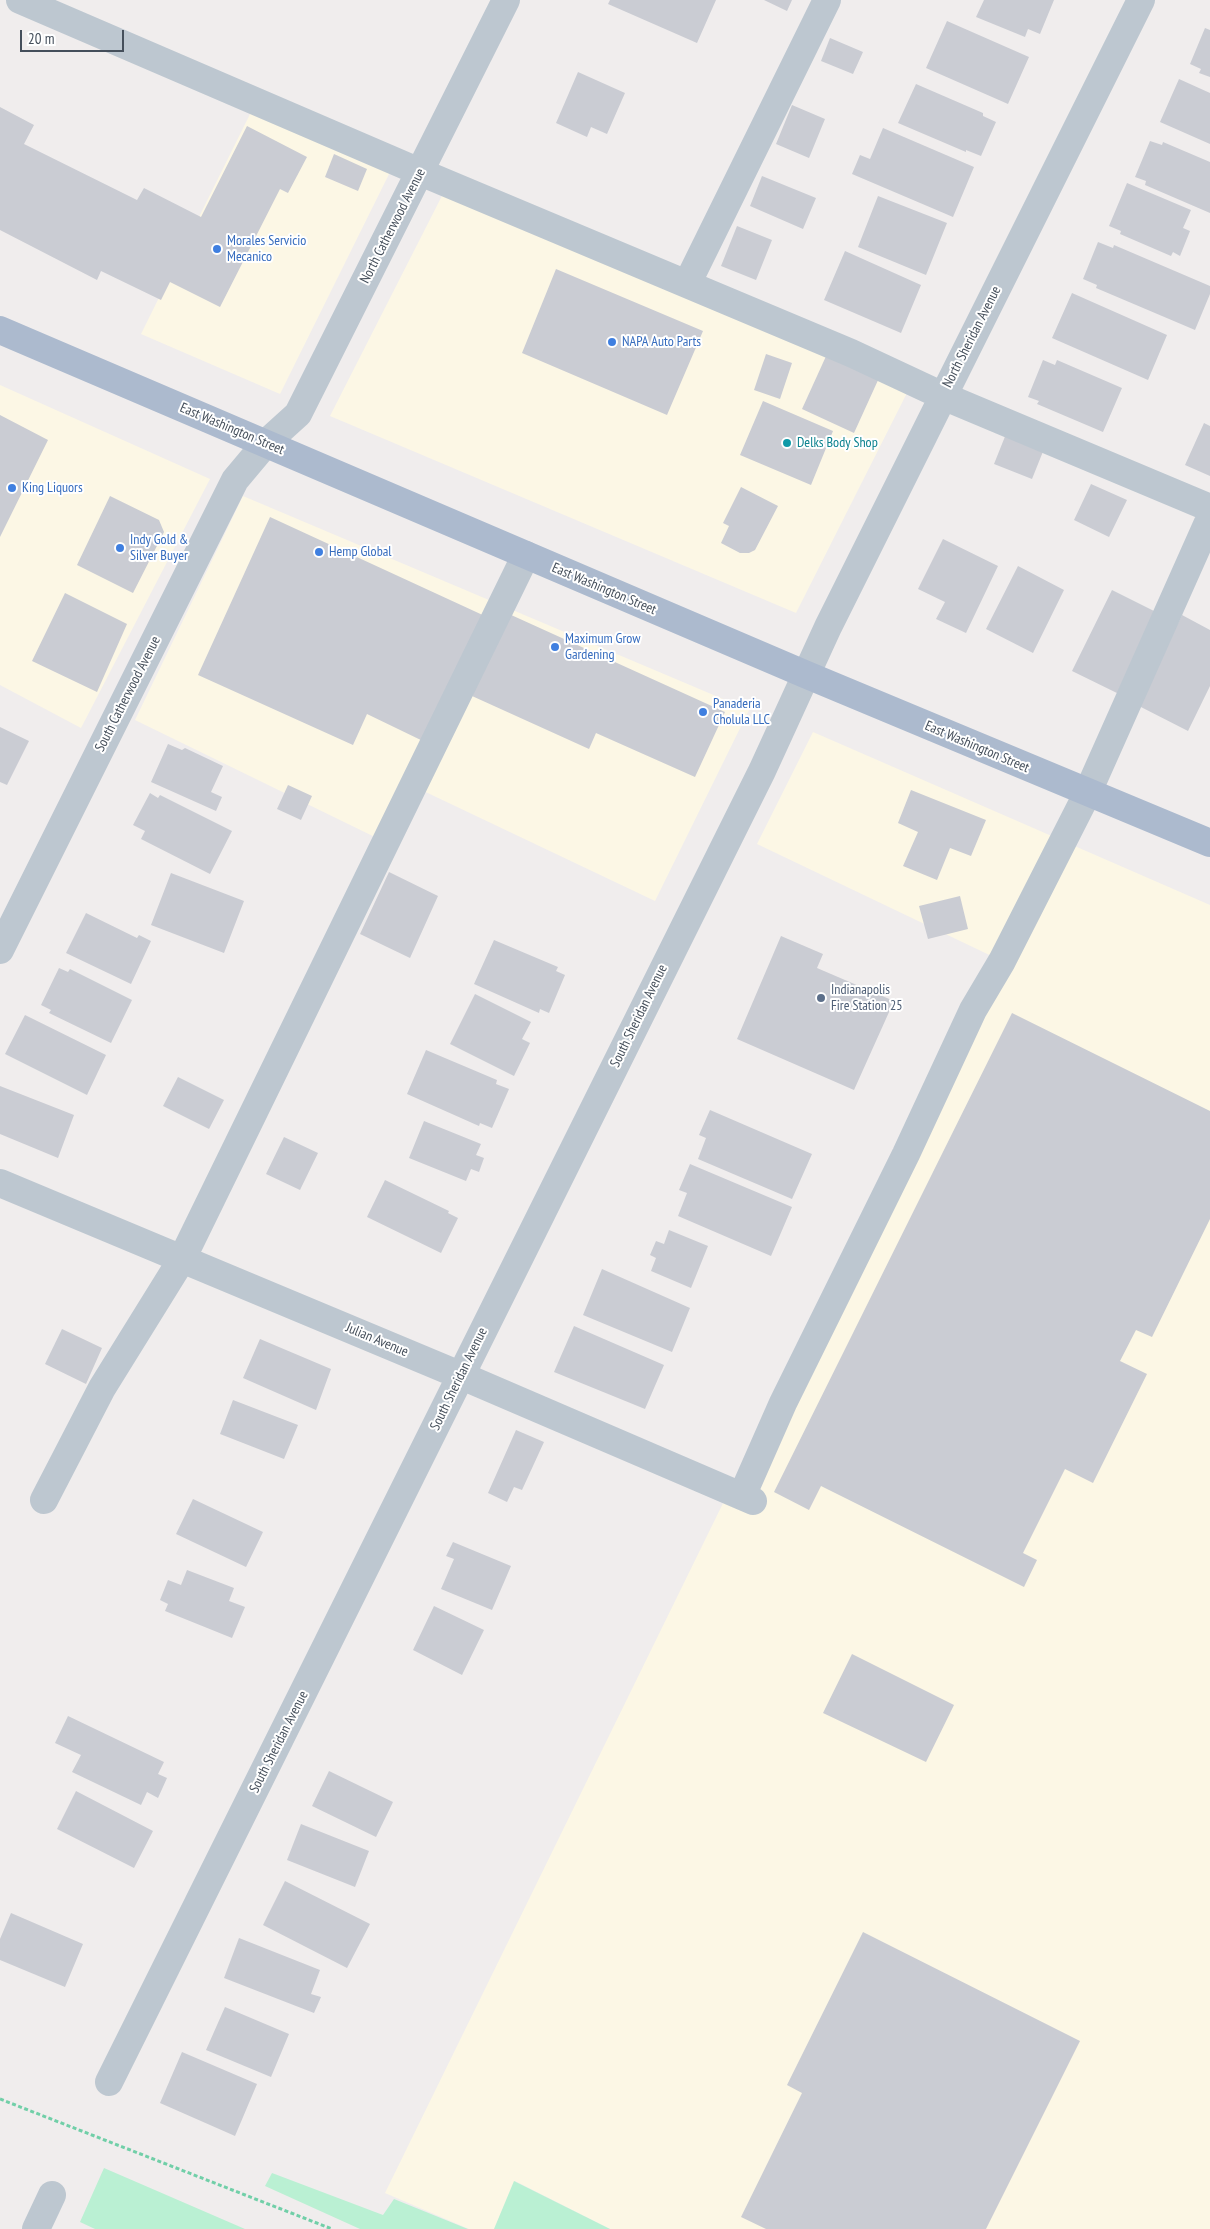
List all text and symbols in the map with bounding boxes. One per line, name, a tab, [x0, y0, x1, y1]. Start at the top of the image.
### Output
scale bar	[22, 20, 126, 52]
text: 20 m	[28, 29, 54, 48]
street label: North Catherwood Avenue	[357, 166, 429, 286]
place label: Morales Servicio Mecanico	[227, 233, 306, 266]
marker: Morales Servicio Mecanico	[211, 243, 223, 255]
street label: North Sheridan Avenue	[939, 283, 1005, 391]
place label: NAPA Auto Parts	[622, 334, 701, 350]
marker: NAPA Auto Parts	[606, 336, 618, 348]
street label: East Washington Street	[177, 399, 287, 459]
place label: Delks Body Shop	[797, 435, 878, 451]
marker: Delks Body Shop	[781, 437, 793, 449]
place label: King Liquors	[22, 480, 83, 496]
marker: King Liquors	[6, 482, 18, 494]
place label: Indy Gold & Silver Buyer	[130, 532, 188, 564]
marker: Indy Gold & Silver Buyer	[114, 542, 126, 554]
place label: Hemp Global	[329, 544, 392, 560]
marker: Hemp Global	[313, 546, 325, 558]
street label: East Washington Street	[549, 559, 659, 619]
place label: Maximum Grow Gardening	[565, 631, 641, 664]
street label: South Catherwood Avenue	[92, 634, 164, 754]
marker: Maximum Grow Gardening	[549, 641, 561, 653]
place label: Panaderia Cholula LLC	[713, 696, 770, 729]
marker: Panaderia Cholula LLC	[697, 706, 709, 718]
street label: East Washington Street	[922, 717, 1032, 777]
street label: South Sheridan Avenue	[607, 962, 671, 1070]
place label: Indianapolis Fire Station 25	[831, 982, 902, 1014]
marker: Indianapolis Fire Station 25	[815, 992, 827, 1004]
street label: Julian Avenue	[343, 1319, 411, 1361]
street label: South Sheridan Avenue	[427, 1325, 491, 1433]
street label: South Sheridan Avenue	[246, 1688, 312, 1796]

